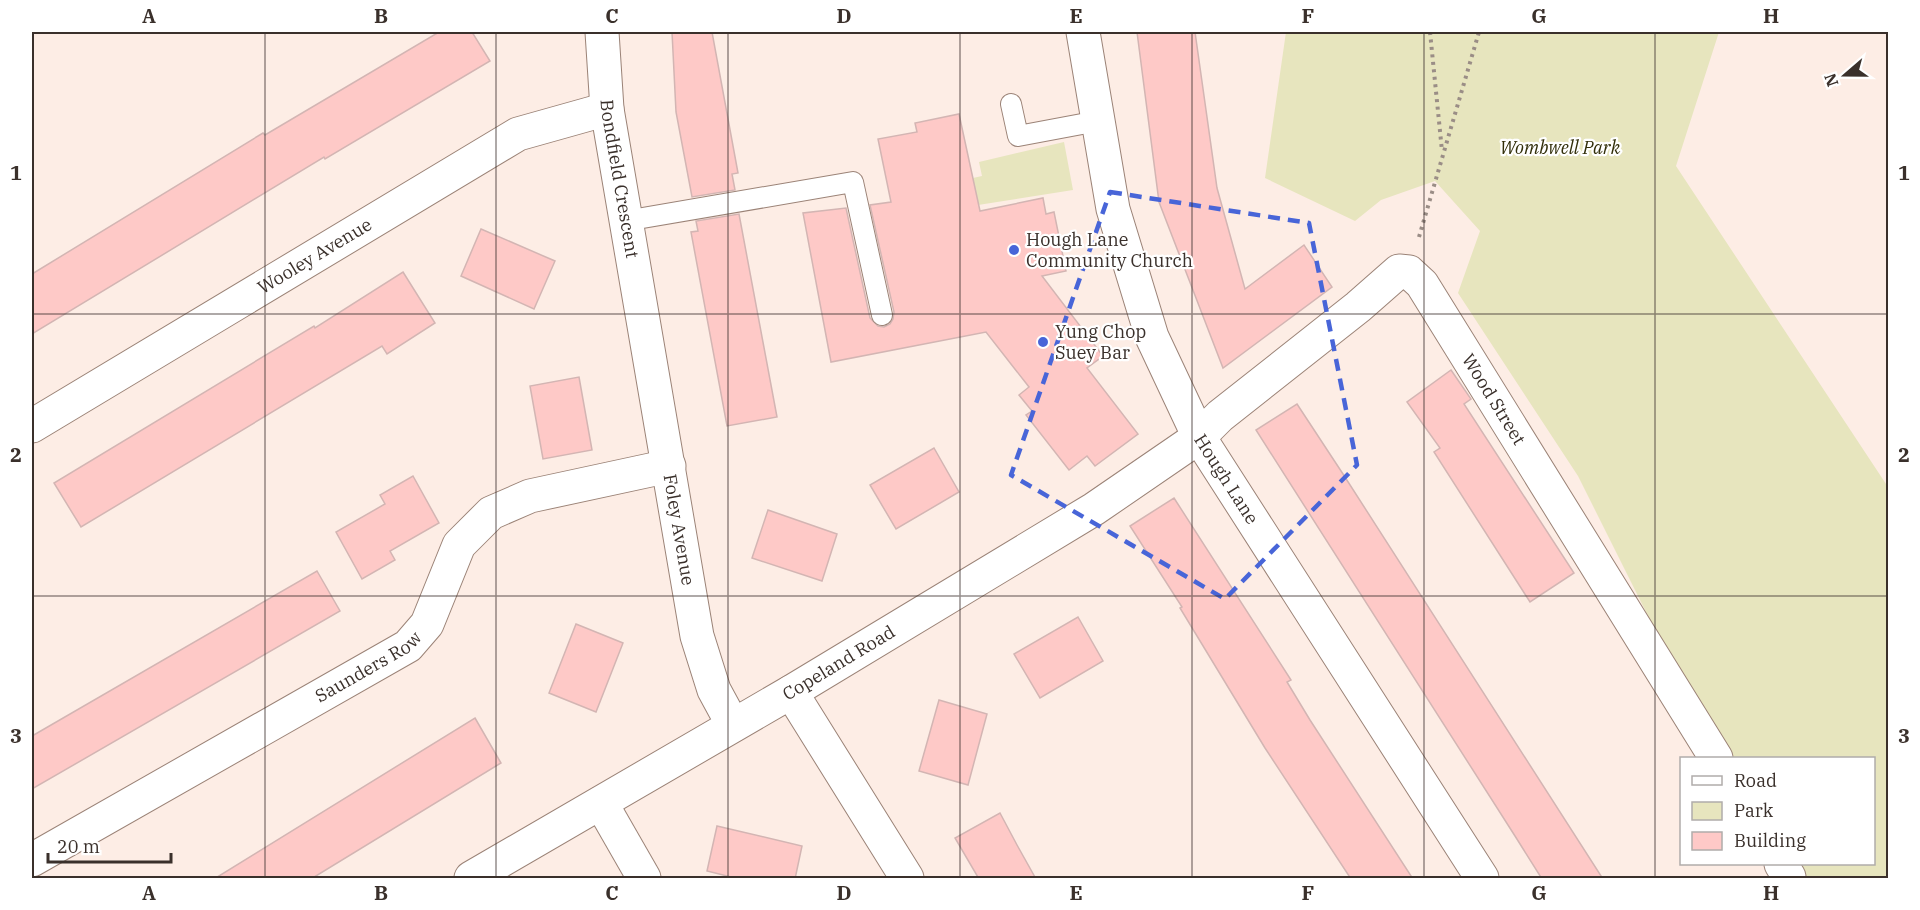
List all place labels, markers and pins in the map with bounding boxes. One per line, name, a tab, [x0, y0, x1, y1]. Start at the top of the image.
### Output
place label: Hough Lane Community Church	[1026, 228, 1193, 272]
marker: Hough Lane Community Church	[1007, 243, 1021, 257]
place label: Yung Chop Suey Bar	[1055, 320, 1146, 364]
marker: Yung Chop Suey Bar	[1036, 335, 1050, 349]

